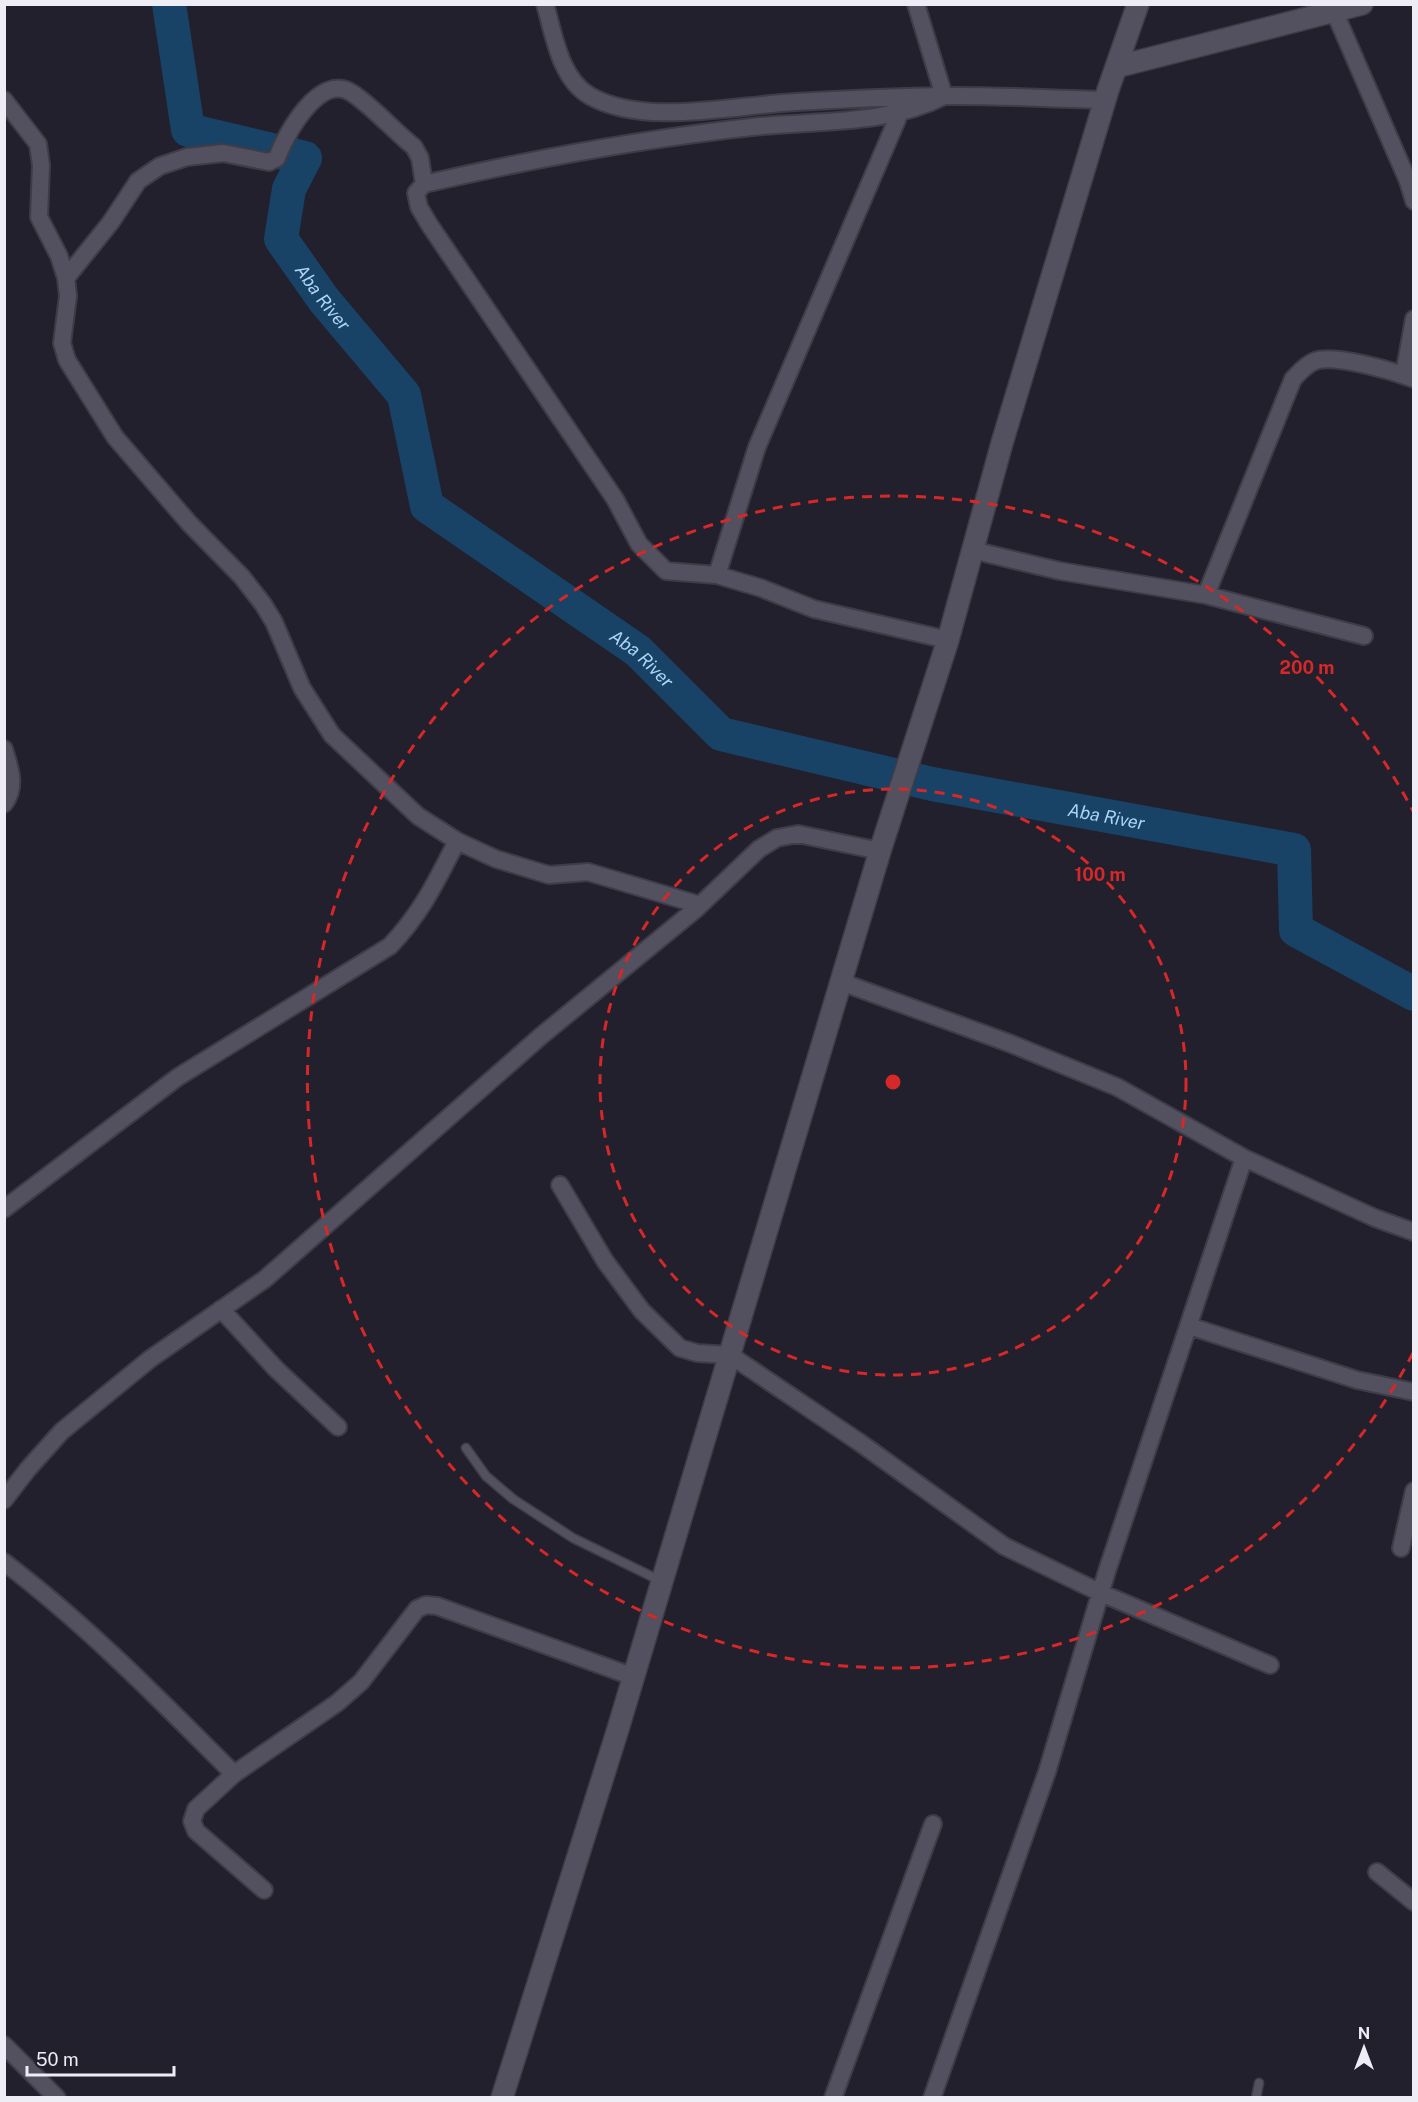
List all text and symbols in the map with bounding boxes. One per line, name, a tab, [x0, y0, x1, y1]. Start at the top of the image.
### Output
water label: Aba River	[291, 260, 355, 334]
water label: Aba River	[606, 625, 678, 691]
text: 200 m	[1280, 657, 1334, 678]
water label: Aba River	[1066, 799, 1147, 833]
text: 100 m	[1074, 864, 1126, 885]
centre of rings	[883, 1072, 903, 1092]
north arrow	[1334, 2018, 1394, 2078]
text: N	[1358, 2024, 1370, 2043]
scale bar	[27, 2039, 174, 2077]
text: 50 m	[36, 2049, 79, 2070]

